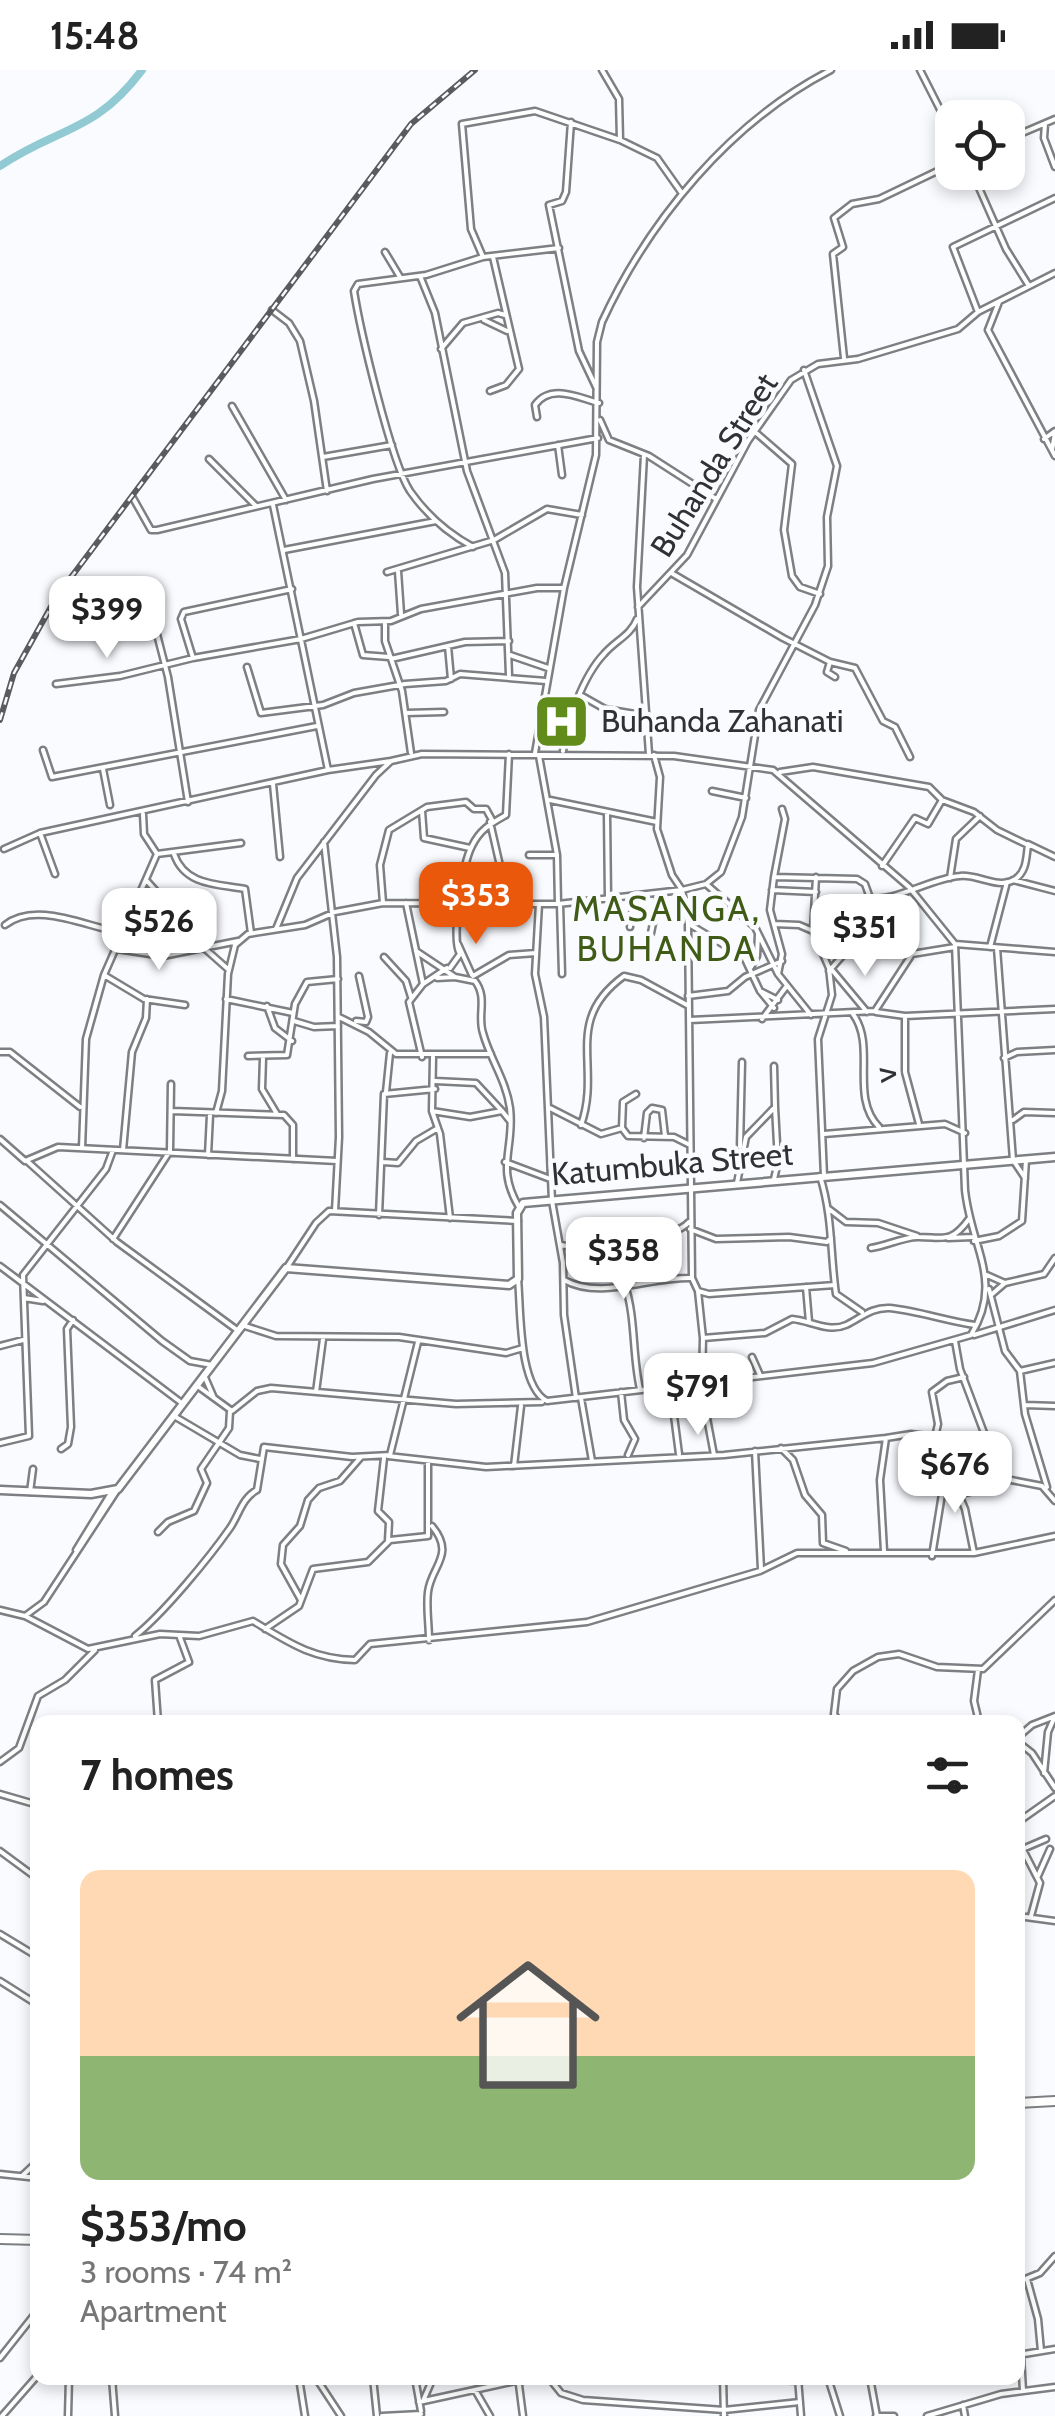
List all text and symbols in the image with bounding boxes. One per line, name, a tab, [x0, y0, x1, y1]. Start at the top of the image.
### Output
text: 15:48	[50, 12, 139, 59]
map controls	[935, 100, 1025, 190]
button: locate	[935, 100, 1025, 190]
street label: Buhanda Street	[642, 366, 786, 564]
pin: $399	[48, 576, 166, 661]
text: $399	[71, 589, 143, 628]
hospital icon: Buhanda Zahanati	[532, 691, 592, 751]
place label: Buhanda Zahanati	[601, 701, 843, 740]
pin: $353	[417, 862, 535, 947]
text: $353	[441, 875, 511, 914]
district label: MASANGA, BUHANDA	[572, 887, 762, 970]
pin: $526	[100, 888, 218, 973]
pin: $351	[806, 894, 924, 979]
text: $526	[124, 901, 194, 940]
text: $351	[833, 907, 897, 946]
street label: v	[864, 1065, 905, 1085]
street label: Katumbuka Street	[550, 1133, 795, 1193]
pin: $358	[565, 1217, 683, 1302]
text: $358	[588, 1230, 660, 1269]
pin: $791	[639, 1353, 757, 1438]
text: $791	[666, 1366, 730, 1405]
pin: $676	[896, 1431, 1014, 1516]
text: $676	[920, 1444, 990, 1483]
icon: filters	[920, 1748, 975, 1803]
text: 7 homes	[80, 1749, 234, 1801]
icon: home	[438, 1935, 618, 2115]
text: $353/mo	[80, 2200, 247, 2252]
text: 3 rooms · 74 m²	[80, 2252, 292, 2291]
text: Apartment	[80, 2291, 227, 2330]

